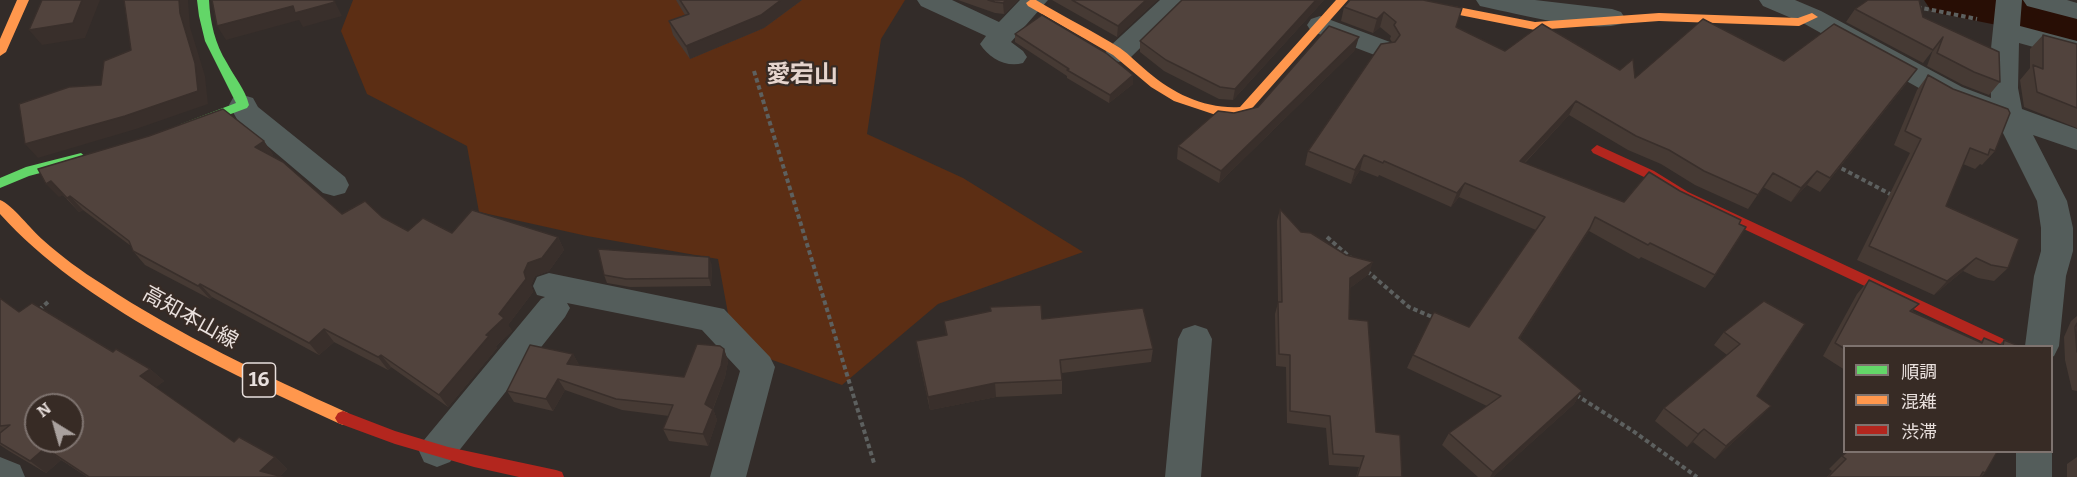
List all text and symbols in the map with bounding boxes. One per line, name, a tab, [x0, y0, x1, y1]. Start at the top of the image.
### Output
district label: 愛宕山	[766, 61, 838, 89]
street label: 高知本山線	[138, 282, 242, 354]
legend	[1843, 345, 2053, 453]
text: 順調	[1901, 361, 1937, 383]
road number: 16	[242, 363, 276, 397]
text: 混雑	[1901, 391, 1937, 413]
north arrow	[24, 393, 84, 453]
text: N	[33, 399, 55, 421]
text: 渋滞	[1901, 421, 1937, 443]

